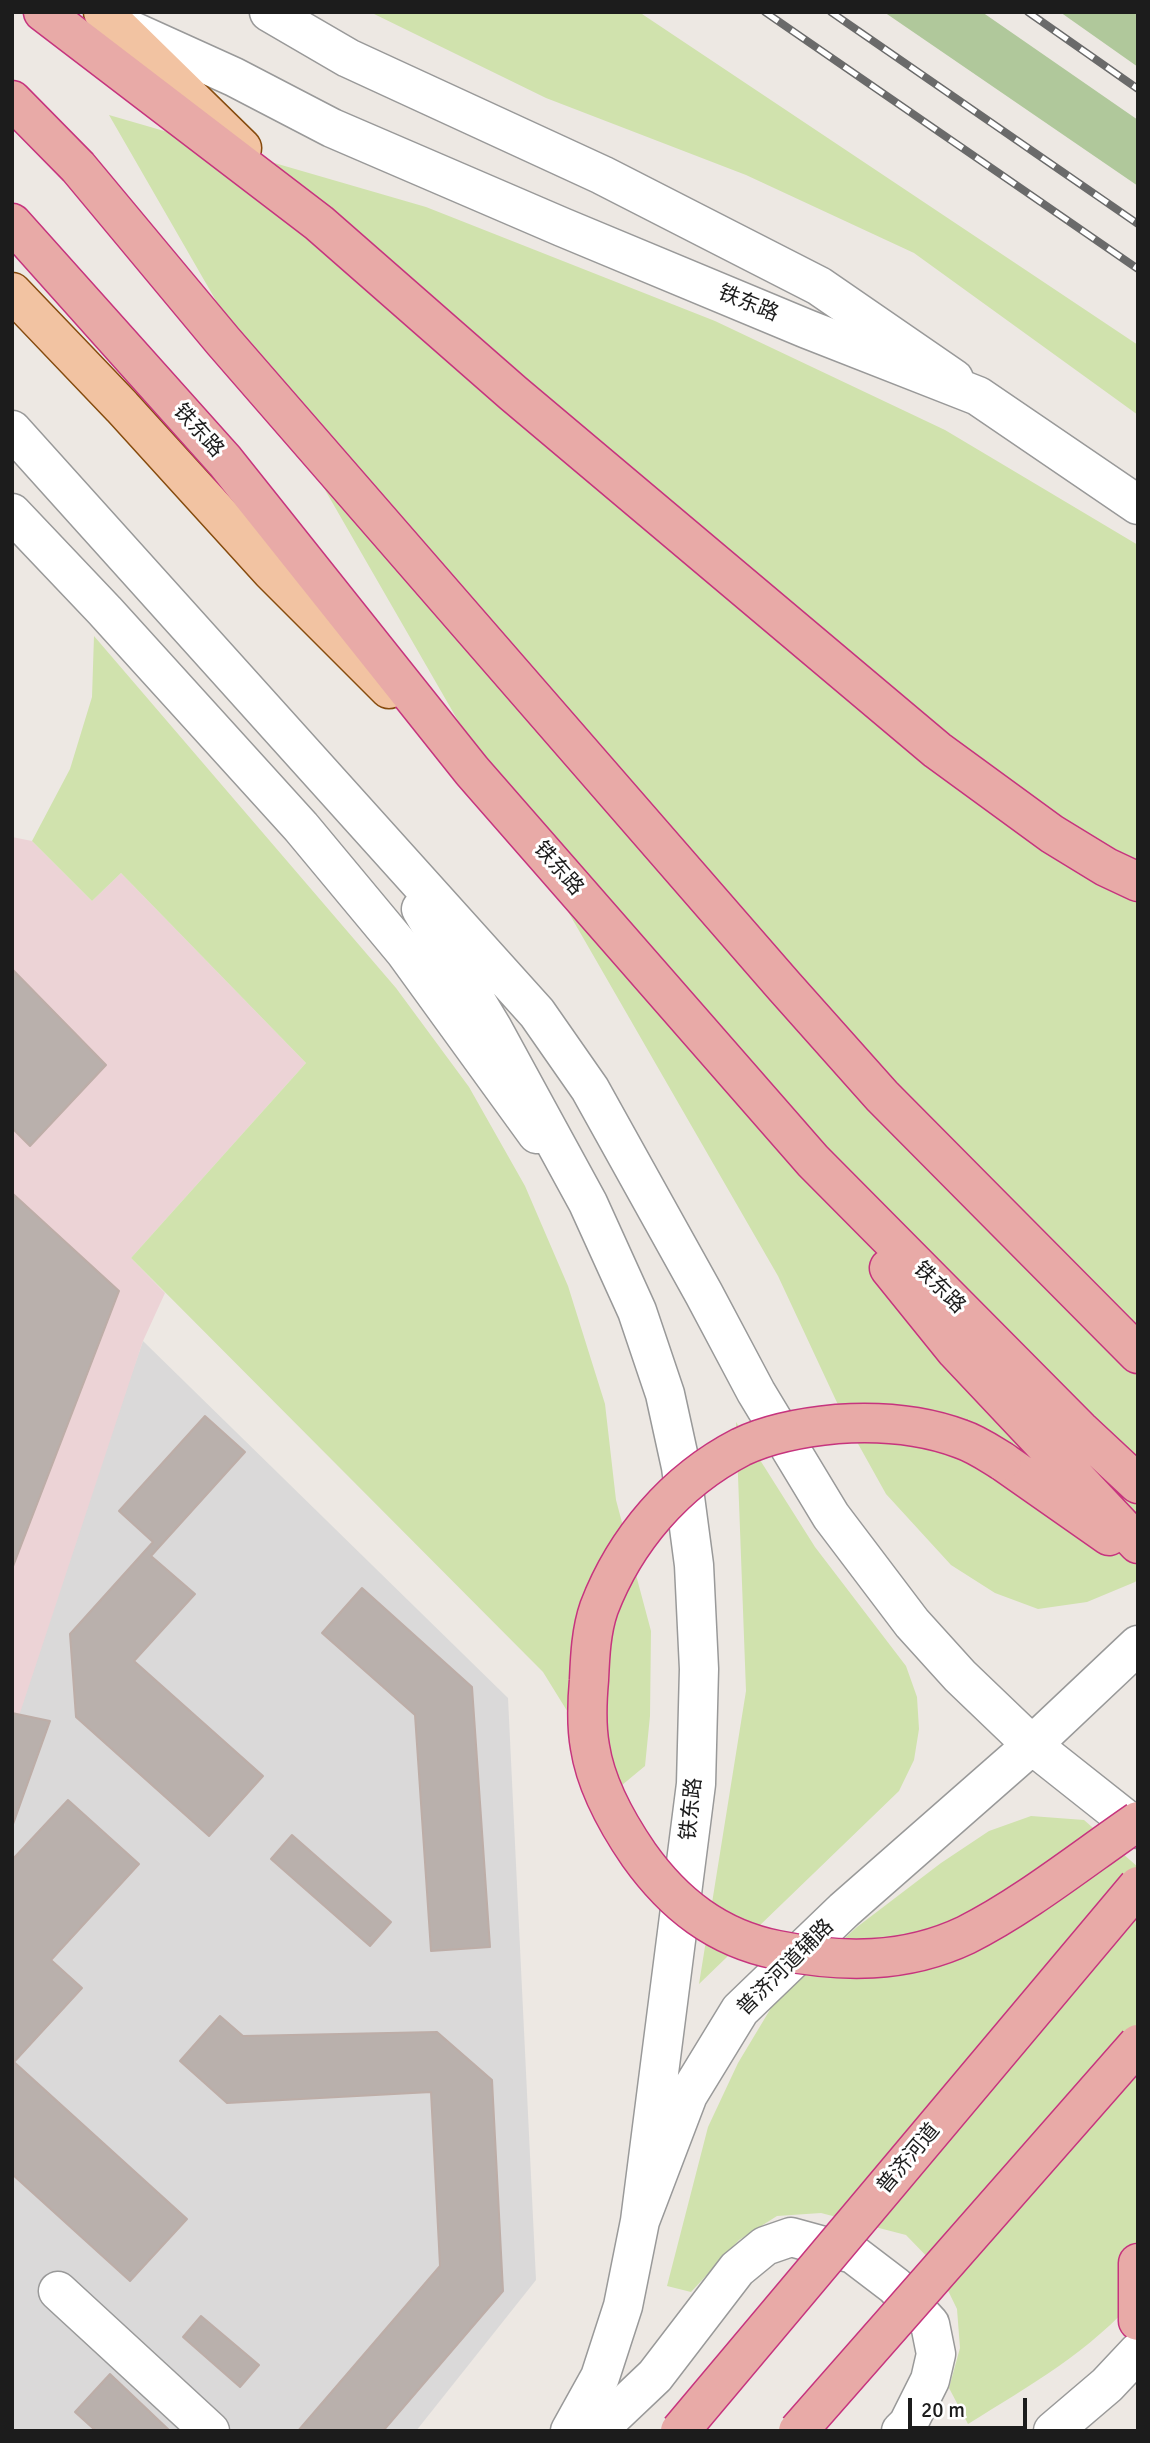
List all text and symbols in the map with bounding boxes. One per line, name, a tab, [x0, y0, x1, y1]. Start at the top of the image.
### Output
street label: 铁东路	[714, 281, 782, 327]
street label: 铁东路	[168, 399, 228, 463]
street label: 铁东路	[528, 837, 588, 901]
street label: 铁东路	[908, 1257, 970, 1319]
street label: 铁东路	[676, 1776, 708, 1842]
street label: 普济河道辅路	[733, 1915, 839, 2021]
street label: 普济河道	[872, 2119, 946, 2199]
scale bar	[912, 2384, 1031, 2428]
text: 20 m	[921, 2397, 965, 2423]

